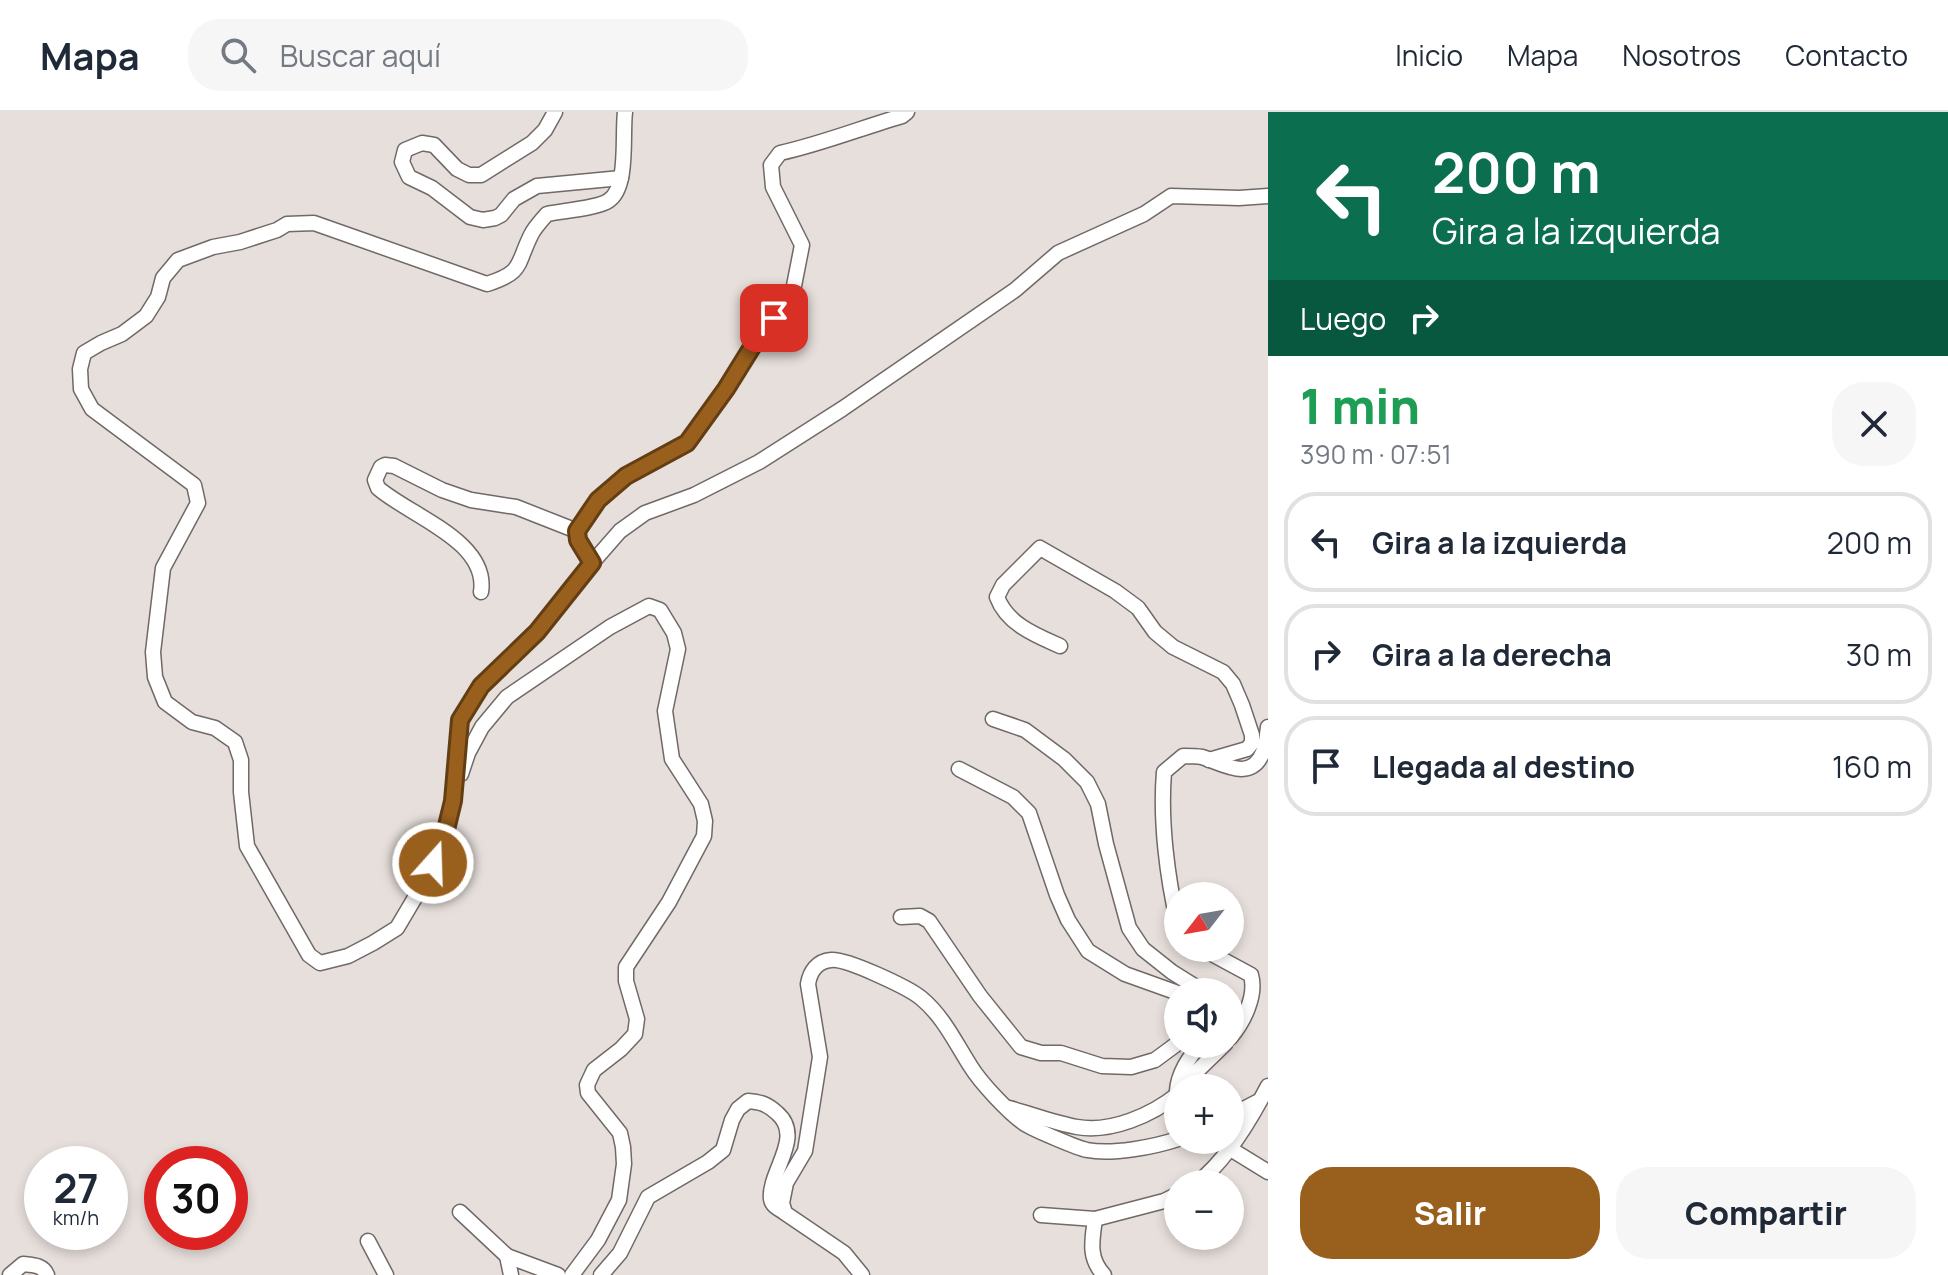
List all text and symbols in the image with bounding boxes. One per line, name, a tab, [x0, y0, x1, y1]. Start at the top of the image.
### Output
search box	[188, 19, 748, 91]
text: Mapa	[40, 29, 140, 81]
icon: search	[216, 33, 260, 77]
text: Buscar aquí	[280, 35, 441, 76]
text: Inicio	[1395, 36, 1463, 74]
text: Mapa	[1507, 36, 1578, 74]
text: Nosotros	[1622, 36, 1741, 74]
text: Contacto	[1785, 36, 1908, 74]
text: 200 m	[1432, 133, 1601, 210]
icon: left	[1300, 144, 1404, 248]
text: Gira a la izquierda	[1432, 206, 1721, 255]
pin	[740, 284, 808, 352]
icon: arrive	[752, 296, 796, 340]
icon: right	[1402, 296, 1446, 340]
text: Luego	[1300, 298, 1386, 339]
text: 1 min	[1300, 373, 1420, 438]
button: close	[1832, 382, 1916, 466]
text: 390 m · 07:51	[1300, 436, 1452, 472]
icon: left	[1304, 520, 1348, 564]
text: Gira a la izquierda	[1372, 522, 1627, 563]
text: 200 m	[1827, 522, 1912, 563]
icon: right	[1304, 632, 1348, 676]
text: Gira a la derecha	[1372, 634, 1612, 675]
text: 30 m	[1846, 634, 1912, 675]
icon: arrive	[1304, 744, 1348, 788]
text: Llegada al destino	[1372, 746, 1635, 787]
text: 160 m	[1832, 746, 1912, 787]
position arrow	[391, 821, 475, 905]
north arrow	[1164, 882, 1244, 962]
map controls	[1164, 882, 1244, 1250]
button: sound	[1164, 978, 1244, 1058]
button: +	[1164, 1074, 1244, 1154]
speed limit sign: 30	[144, 1146, 248, 1250]
text: 27	[53, 1160, 99, 1215]
button: Salir	[1300, 1167, 1600, 1259]
button: Compartir	[1616, 1167, 1916, 1259]
button: −	[1164, 1170, 1244, 1250]
text: km/h	[53, 1204, 99, 1231]

